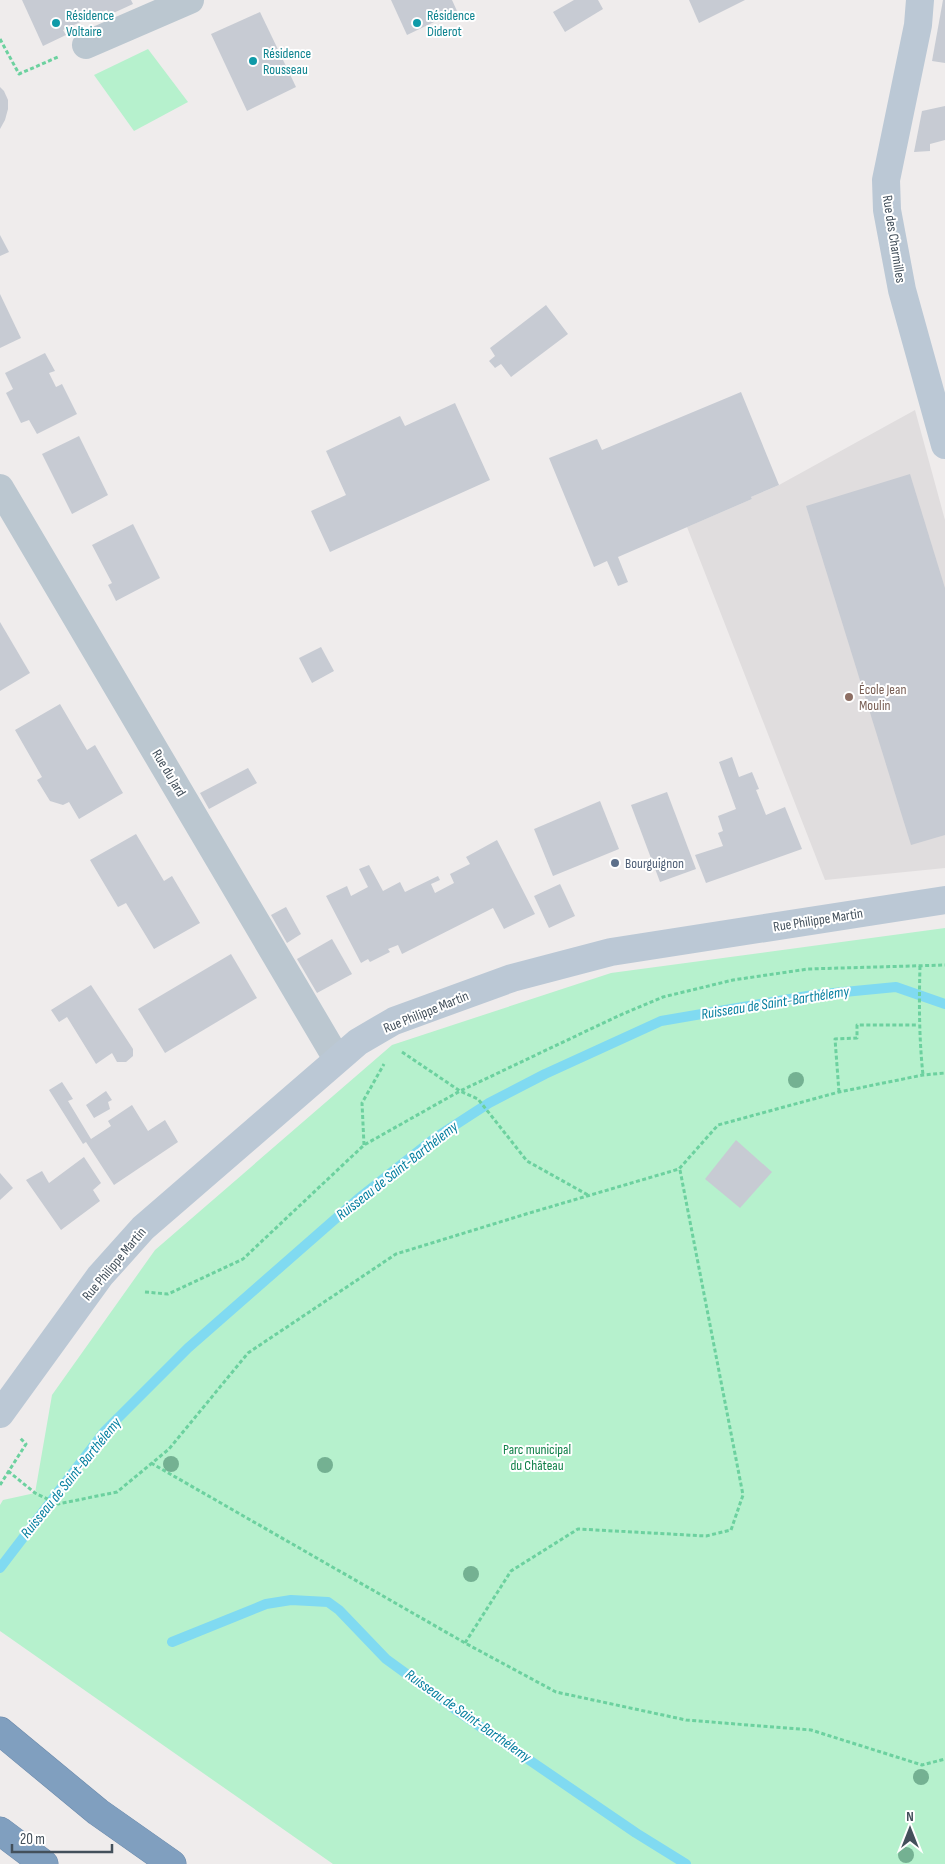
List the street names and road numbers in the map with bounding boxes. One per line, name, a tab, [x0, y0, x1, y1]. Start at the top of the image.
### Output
street label: Rue des Charmilles	[879, 194, 909, 284]
street label: Rue du Jard	[148, 746, 190, 800]
street label: Rue Philippe Martin	[772, 905, 864, 935]
street label: Rue Philippe Martin	[381, 987, 471, 1037]
street label: Rue Philippe Martin	[78, 1224, 150, 1304]

